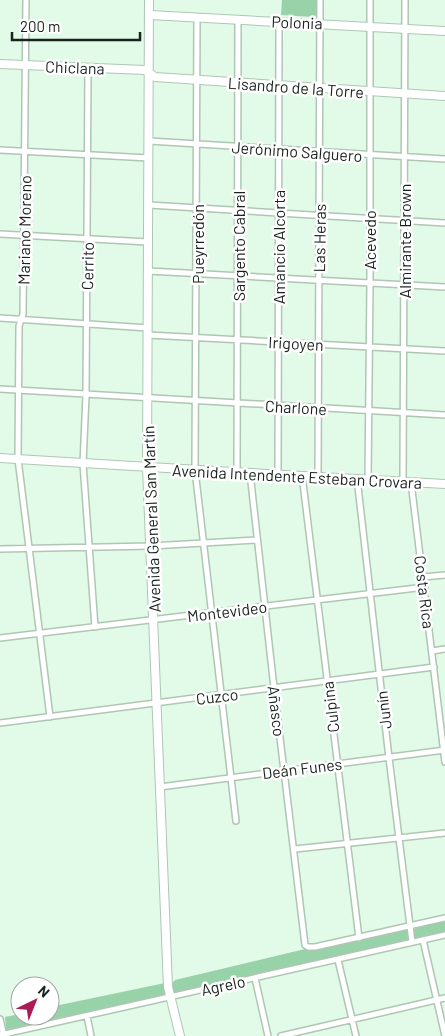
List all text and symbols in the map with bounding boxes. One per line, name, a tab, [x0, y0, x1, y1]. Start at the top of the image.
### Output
scale bar	[12, 10, 140, 42]
street label: Polonia	[271, 12, 323, 32]
text: 200 m	[20, 17, 60, 35]
street label: Chiclana	[45, 56, 105, 78]
street label: Lisandro de la Torre	[227, 73, 365, 101]
street label: Jerónimo Salguero	[231, 137, 363, 165]
street label: Mariano Moreno	[14, 175, 34, 285]
street label: Almirante Brown	[395, 184, 414, 298]
street label: Amancio Alcorta	[269, 190, 288, 304]
street label: Sargento Cabral	[229, 191, 248, 301]
street label: Las Heras	[309, 203, 329, 273]
street label: Pueyrredón	[188, 204, 207, 284]
street label: Acevedo	[360, 210, 379, 270]
street label: Cerrito	[77, 242, 97, 290]
street label: Irigoyen	[268, 332, 324, 354]
street label: Charlone	[265, 396, 327, 418]
street label: Avenida General San Martín	[138, 425, 164, 613]
street label: Avenida Intendente Esteban Crovara	[172, 460, 422, 492]
street label: Costa Rica	[411, 554, 439, 630]
street label: Montevideo	[186, 597, 268, 625]
street label: Culpina	[317, 680, 343, 734]
street label: Cuzco	[195, 684, 239, 708]
street label: Añasco	[264, 684, 290, 738]
street label: Junín	[371, 690, 395, 730]
street label: Deán Funes	[261, 754, 343, 782]
street label: Agrelo	[199, 971, 247, 999]
north arrow	[10, 976, 60, 1026]
text: N	[35, 982, 53, 1001]

